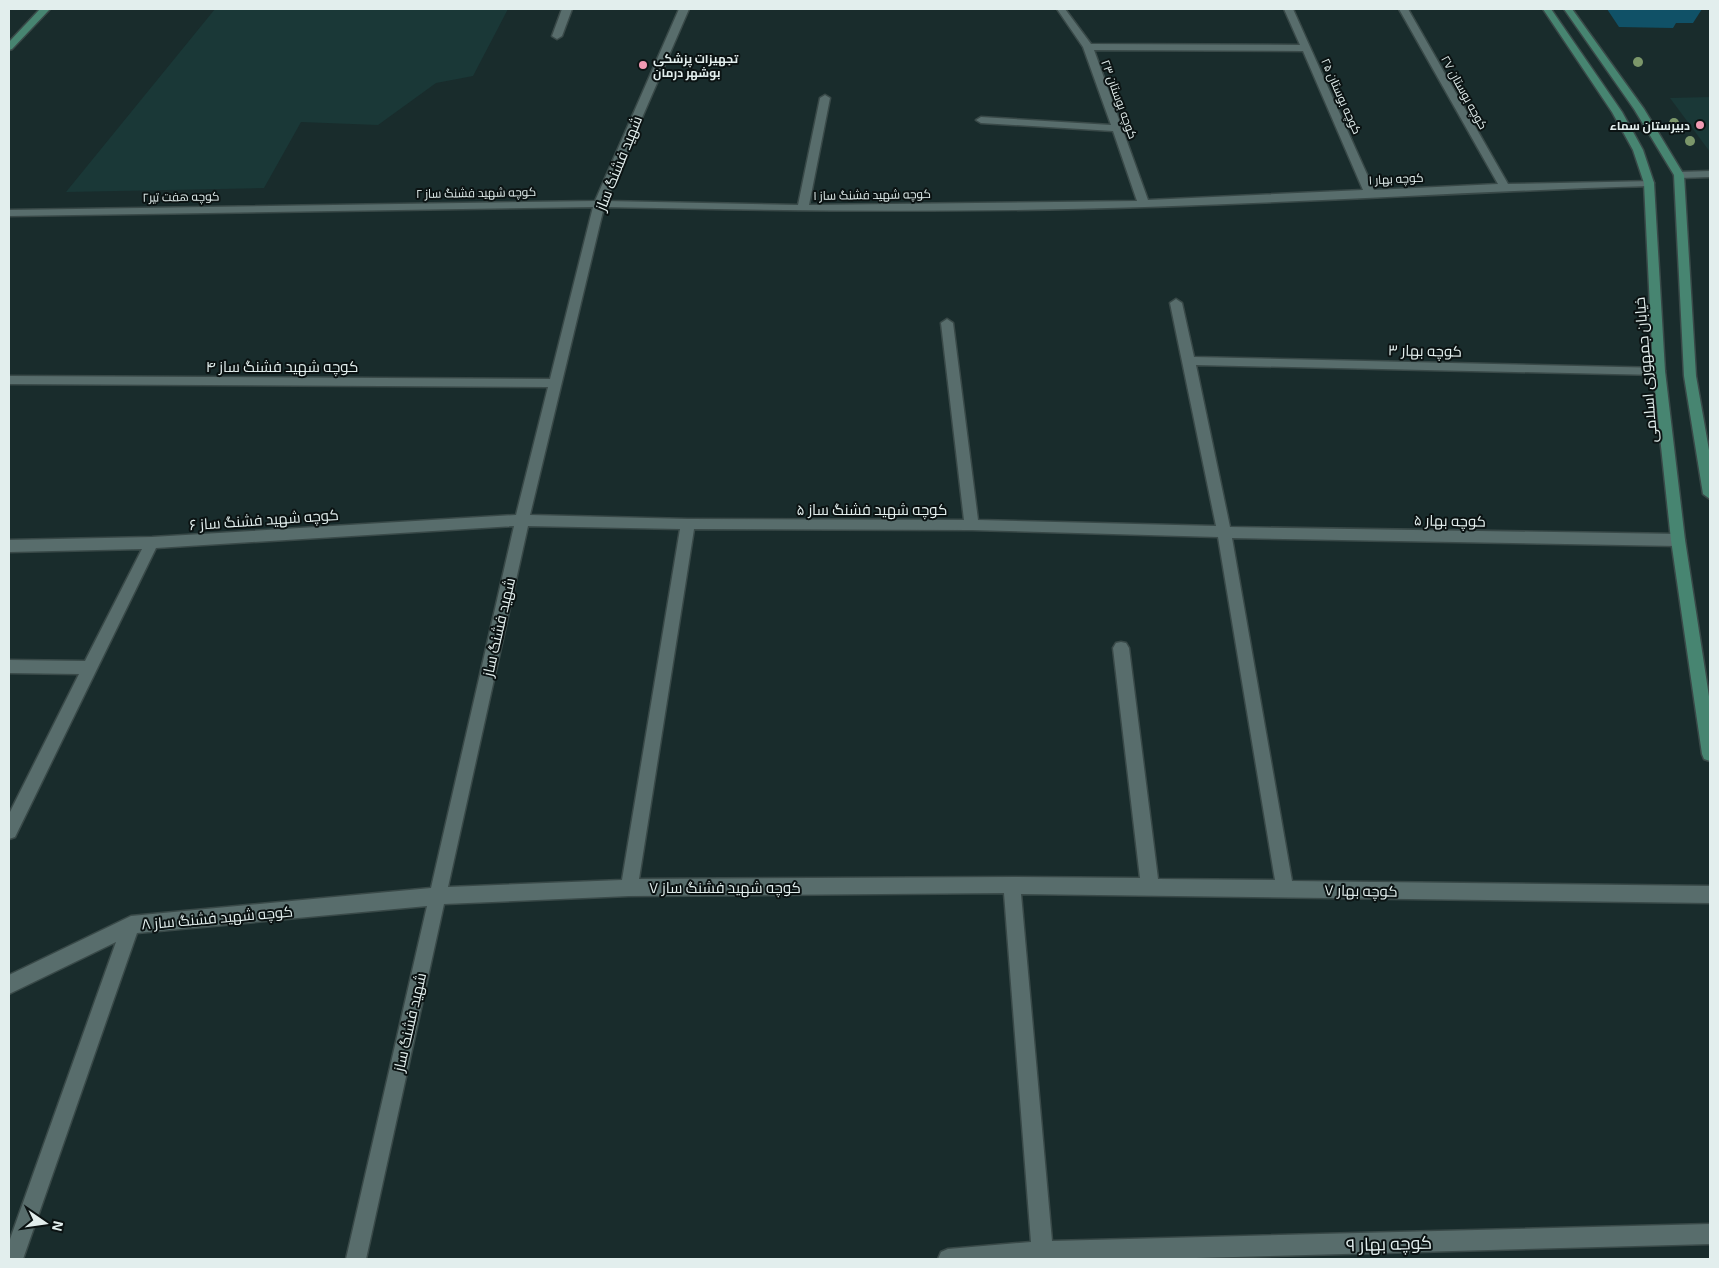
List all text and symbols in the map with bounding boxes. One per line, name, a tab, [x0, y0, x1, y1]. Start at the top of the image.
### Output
place label: تجهیزات پزشکی بوشهر درمان	[653, 51, 739, 81]
street label: کوچه بوستان ۲۷	[1436, 53, 1491, 133]
street label: کوچه بوستان ۲۵	[1316, 56, 1365, 137]
street label: کوچه بوستان ۲۳	[1096, 58, 1141, 141]
marker: تجهیزات پزشکی بوشهر درمان	[637, 59, 649, 71]
street label: شهید فشنگ ساز	[590, 113, 647, 215]
place label: دبیرستان سماء	[1610, 118, 1690, 134]
marker: دبیرستان سماء	[1694, 119, 1706, 131]
street label: کوچه بهار ۱	[1368, 170, 1424, 189]
street label: کوچه شهید فشنگ ساز ۲	[416, 184, 536, 203]
street label: کوچه شهید فشنگ ساز ۱	[813, 186, 931, 205]
street label: کوچه هفت تیر۲	[142, 188, 220, 207]
street label: خیابان جمهوری اسلامی	[1630, 296, 1662, 444]
street label: کوچه بهار ۳	[1388, 340, 1462, 362]
street label: کوچه شهید فشنگ ساز ۴	[206, 357, 358, 377]
street label: کوچه شهید فشنگ ساز ۵	[797, 500, 947, 520]
street label: کوچه شهید فشنگ ساز ۶	[189, 505, 339, 535]
street label: کوچه بهار ۵	[1414, 510, 1486, 532]
street label: شهید فشنگ ساز	[478, 576, 520, 680]
street label: کوچه شهید فشنگ ساز ۷	[649, 878, 801, 898]
street label: کوچه بهار ۷	[1324, 880, 1398, 902]
street label: کوچه شهید فشنگ ساز ۸	[141, 901, 294, 935]
street label: شهید فشنگ ساز	[389, 971, 431, 1075]
north arrow	[20, 1198, 70, 1248]
text: N	[49, 1219, 68, 1233]
street label: کوچه بهار ۹	[1346, 1231, 1433, 1257]

